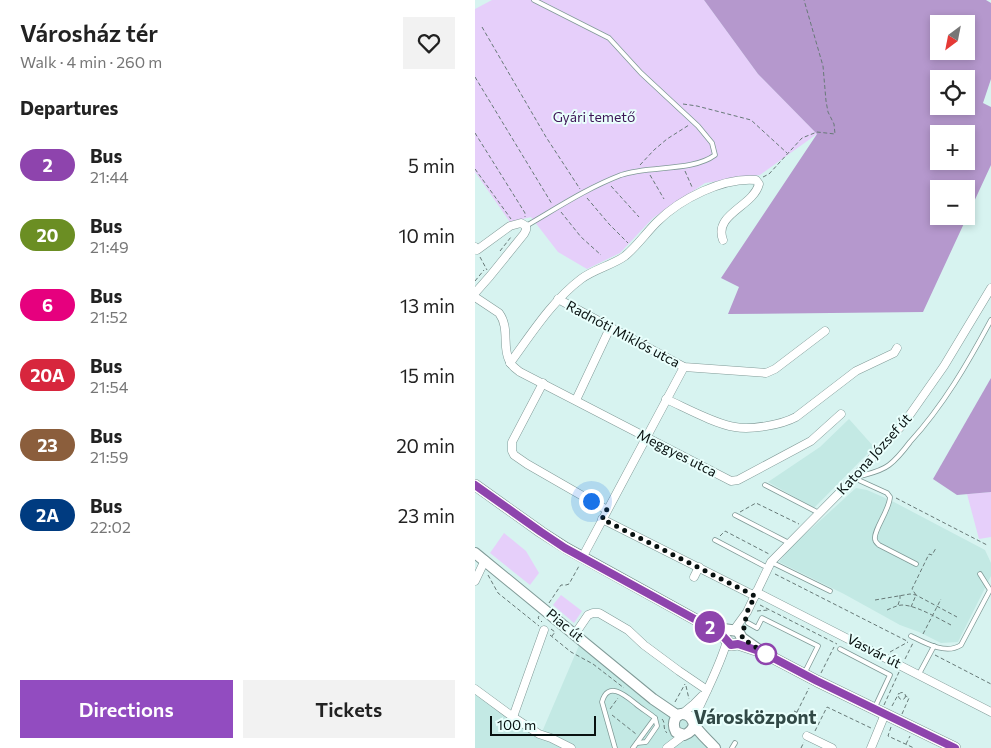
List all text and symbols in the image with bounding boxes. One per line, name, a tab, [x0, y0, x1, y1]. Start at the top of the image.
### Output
north arrow	[930, 15, 975, 60]
map controls	[930, 15, 975, 225]
button: heart	[403, 17, 455, 69]
text: Városház tér	[20, 18, 158, 47]
text: Walk · 4 min · 260 m	[20, 52, 162, 71]
button: locate	[930, 70, 975, 115]
text: Departures	[20, 96, 118, 119]
park label: Gyári temető	[553, 108, 635, 125]
button: +	[930, 125, 975, 170]
text: Bus	[90, 144, 122, 167]
text: 2	[42, 154, 53, 176]
text: 5 min	[408, 154, 455, 177]
text: 21:44	[90, 167, 129, 186]
button: −	[930, 180, 975, 225]
text: Bus	[90, 214, 122, 237]
text: 20	[36, 224, 59, 246]
text: 10 min	[398, 224, 455, 247]
text: 21:49	[90, 237, 129, 256]
text: Bus	[90, 284, 122, 307]
text: 6	[42, 294, 53, 316]
text: 13 min	[400, 294, 455, 317]
street label: Radnóti Miklós utca	[564, 296, 683, 371]
text: 21:52	[90, 307, 128, 326]
text: Bus	[90, 354, 122, 377]
text: 20A	[30, 364, 65, 386]
text: 15 min	[400, 364, 455, 387]
text: 21:54	[90, 377, 128, 396]
street label: Katona József út	[833, 409, 915, 498]
text: Bus	[90, 424, 122, 447]
street label: Meggyes utca	[635, 425, 720, 480]
text: 23	[37, 434, 58, 456]
text: 20 min	[396, 434, 455, 457]
text: 21:59	[90, 447, 128, 466]
your location	[579, 489, 604, 514]
text: Bus	[90, 494, 122, 517]
text: 2A	[36, 504, 59, 526]
text: 23 min	[398, 504, 455, 527]
text: 22:02	[90, 517, 131, 536]
street label: Piac út	[543, 605, 588, 645]
line badge: 2	[694, 611, 726, 643]
text: 2	[705, 616, 715, 638]
street label: Vasvár út	[844, 630, 904, 672]
unlabelled marker	[755, 643, 777, 665]
button: Directions	[20, 680, 233, 738]
button: Tickets	[243, 680, 455, 738]
district label: Városközpont	[693, 705, 817, 728]
scale bar	[490, 713, 596, 736]
text: 100 m	[497, 716, 536, 733]

